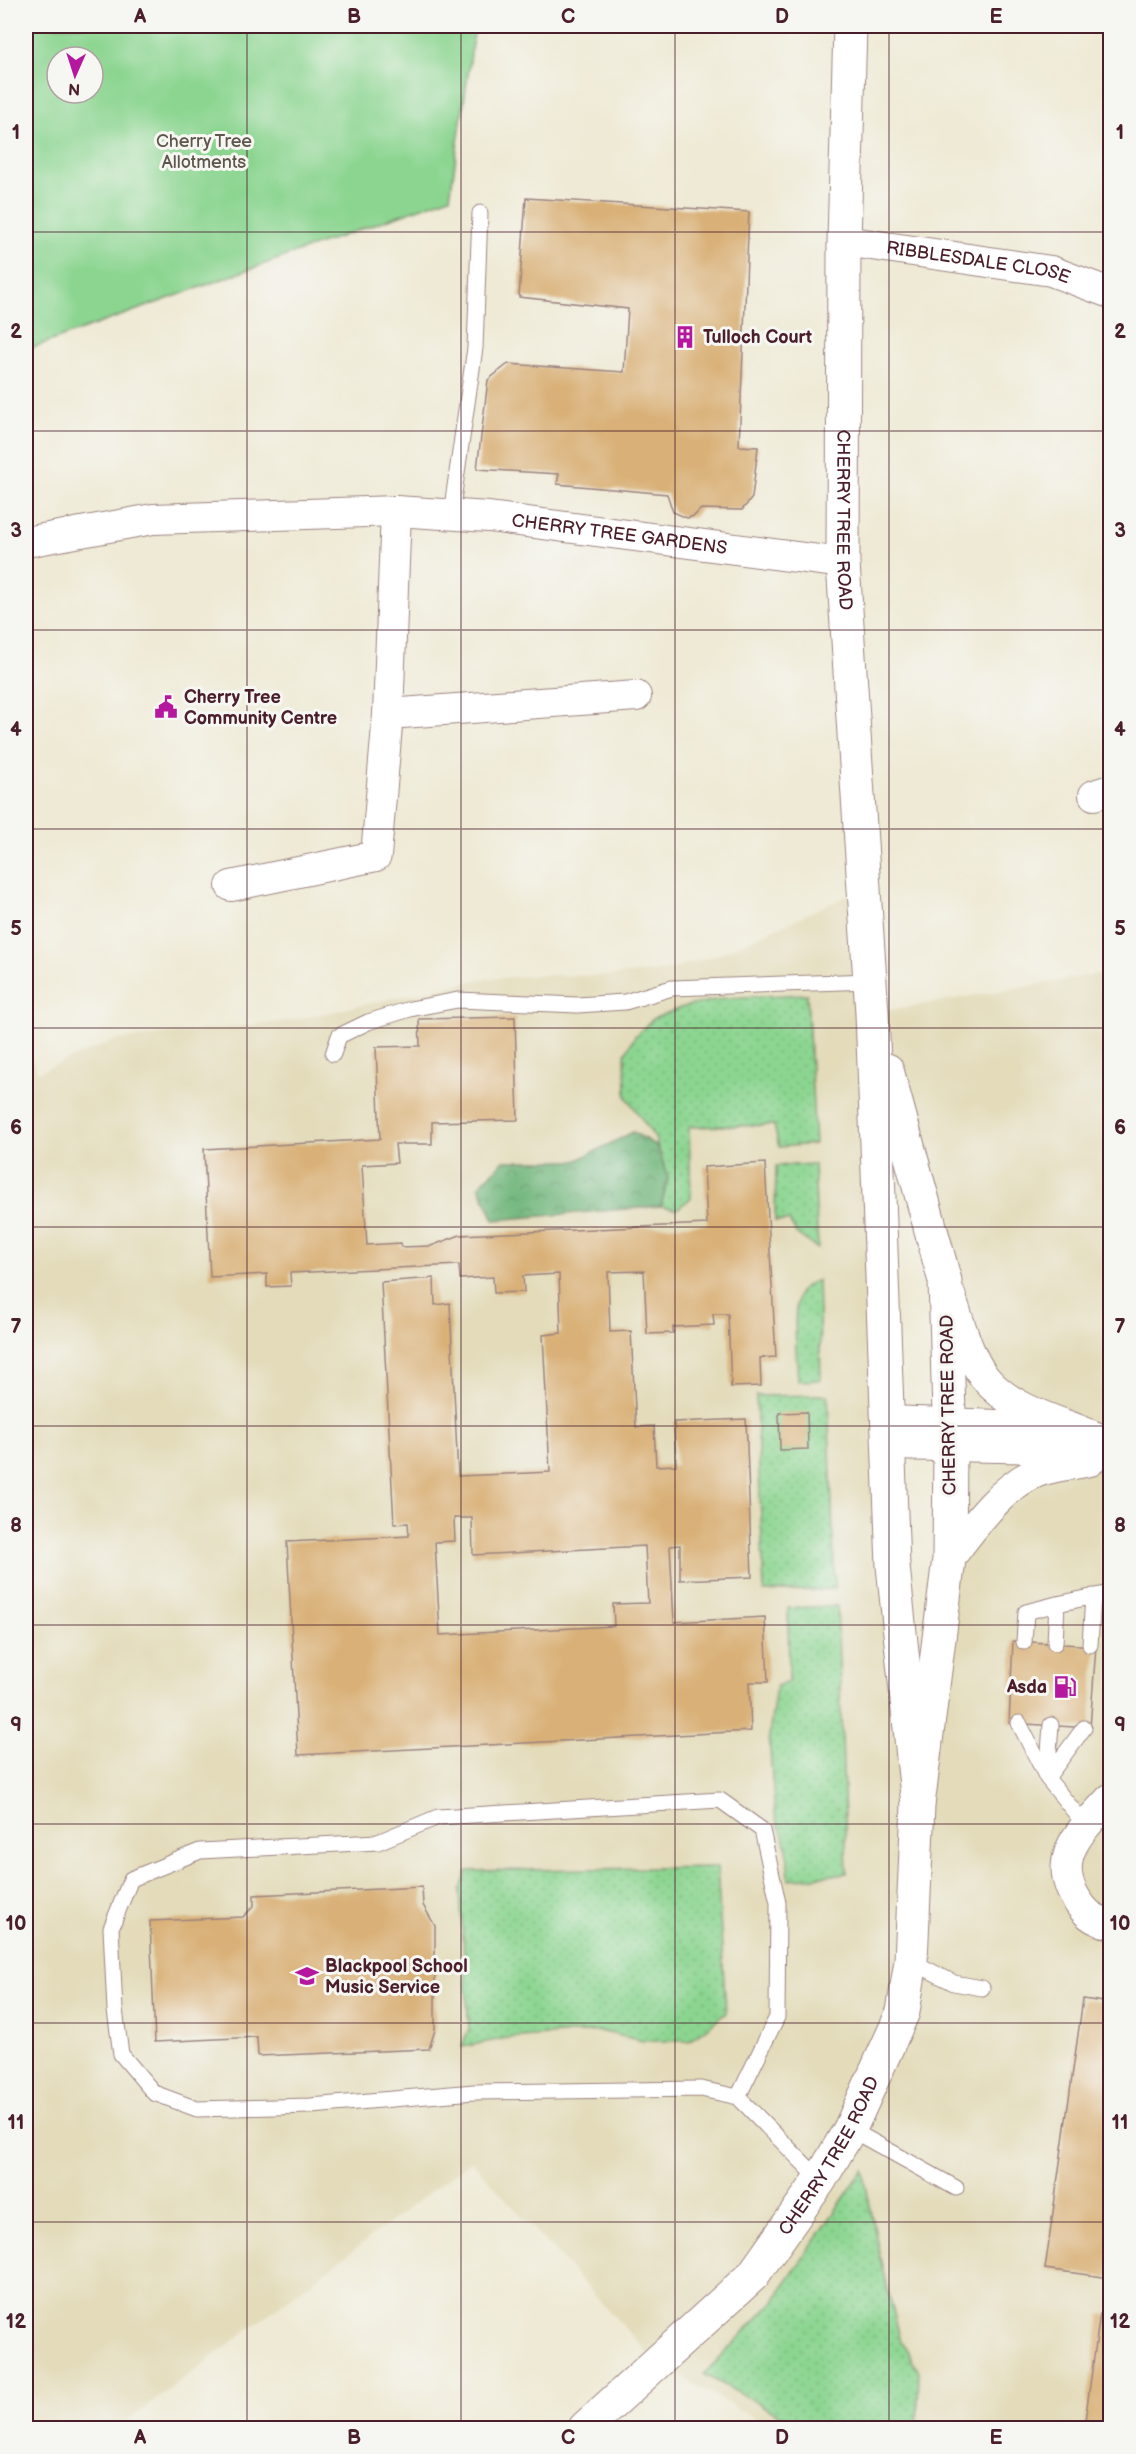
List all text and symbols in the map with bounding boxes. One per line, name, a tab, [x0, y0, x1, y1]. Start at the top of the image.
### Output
text: A	[133, 5, 147, 29]
text: B	[347, 5, 361, 29]
text: C	[561, 5, 575, 29]
text: D	[775, 5, 789, 29]
text: E	[990, 5, 1003, 29]
north arrow	[45, 45, 105, 105]
text: N	[68, 79, 81, 98]
text: 1	[12, 121, 20, 145]
text: 1	[1116, 121, 1124, 145]
park label: Cherry Tree Allotments	[156, 131, 252, 173]
street label: RIBBLESDALE CLOSE	[885, 237, 1073, 288]
text: 2	[10, 320, 22, 344]
text: 2	[1114, 320, 1126, 344]
building icon: Tulloch Court	[672, 324, 698, 350]
place label: Tulloch Court	[703, 327, 812, 348]
street label: CHERRY TREE ROAD	[832, 430, 856, 611]
street label: CHERRY TREE GARDENS	[510, 510, 729, 559]
text: 3	[10, 519, 22, 543]
text: 3	[1114, 519, 1126, 543]
place label: Cherry Tree Community Centre	[184, 687, 337, 729]
public building icon: Cherry Tree Community Centre	[153, 694, 179, 720]
text: 4	[10, 718, 22, 742]
text: 4	[1114, 718, 1126, 742]
text: 5	[10, 917, 22, 941]
text: 5	[1114, 917, 1126, 941]
text: 6	[10, 1116, 22, 1140]
text: 6	[1114, 1116, 1126, 1140]
text: 7	[10, 1315, 22, 1339]
street label: CHERRY TREE ROAD	[936, 1315, 961, 1495]
text: 7	[1114, 1315, 1126, 1339]
text: 8	[10, 1514, 22, 1538]
text: 8	[1114, 1514, 1126, 1538]
fuel station icon: Asda	[1052, 1674, 1078, 1700]
place label: Asda	[1006, 1677, 1047, 1698]
text: 9	[10, 1713, 22, 1737]
text: 9	[1114, 1713, 1126, 1737]
text: 10	[6, 1912, 26, 1936]
text: 10	[1110, 1912, 1130, 1936]
place label: Blackpool School Music Service	[325, 1956, 468, 1998]
school or university icon: Blackpool School Music Service	[294, 1963, 320, 1989]
street label: CHERRY TREE ROAD	[774, 2073, 883, 2239]
text: 11	[8, 2111, 24, 2135]
text: 11	[1112, 2111, 1128, 2135]
text: 12	[6, 2310, 26, 2334]
text: 12	[1110, 2310, 1130, 2334]
text: A	[133, 2426, 147, 2450]
text: B	[347, 2426, 361, 2450]
text: C	[561, 2426, 575, 2450]
text: D	[775, 2426, 789, 2450]
text: E	[990, 2426, 1003, 2450]

